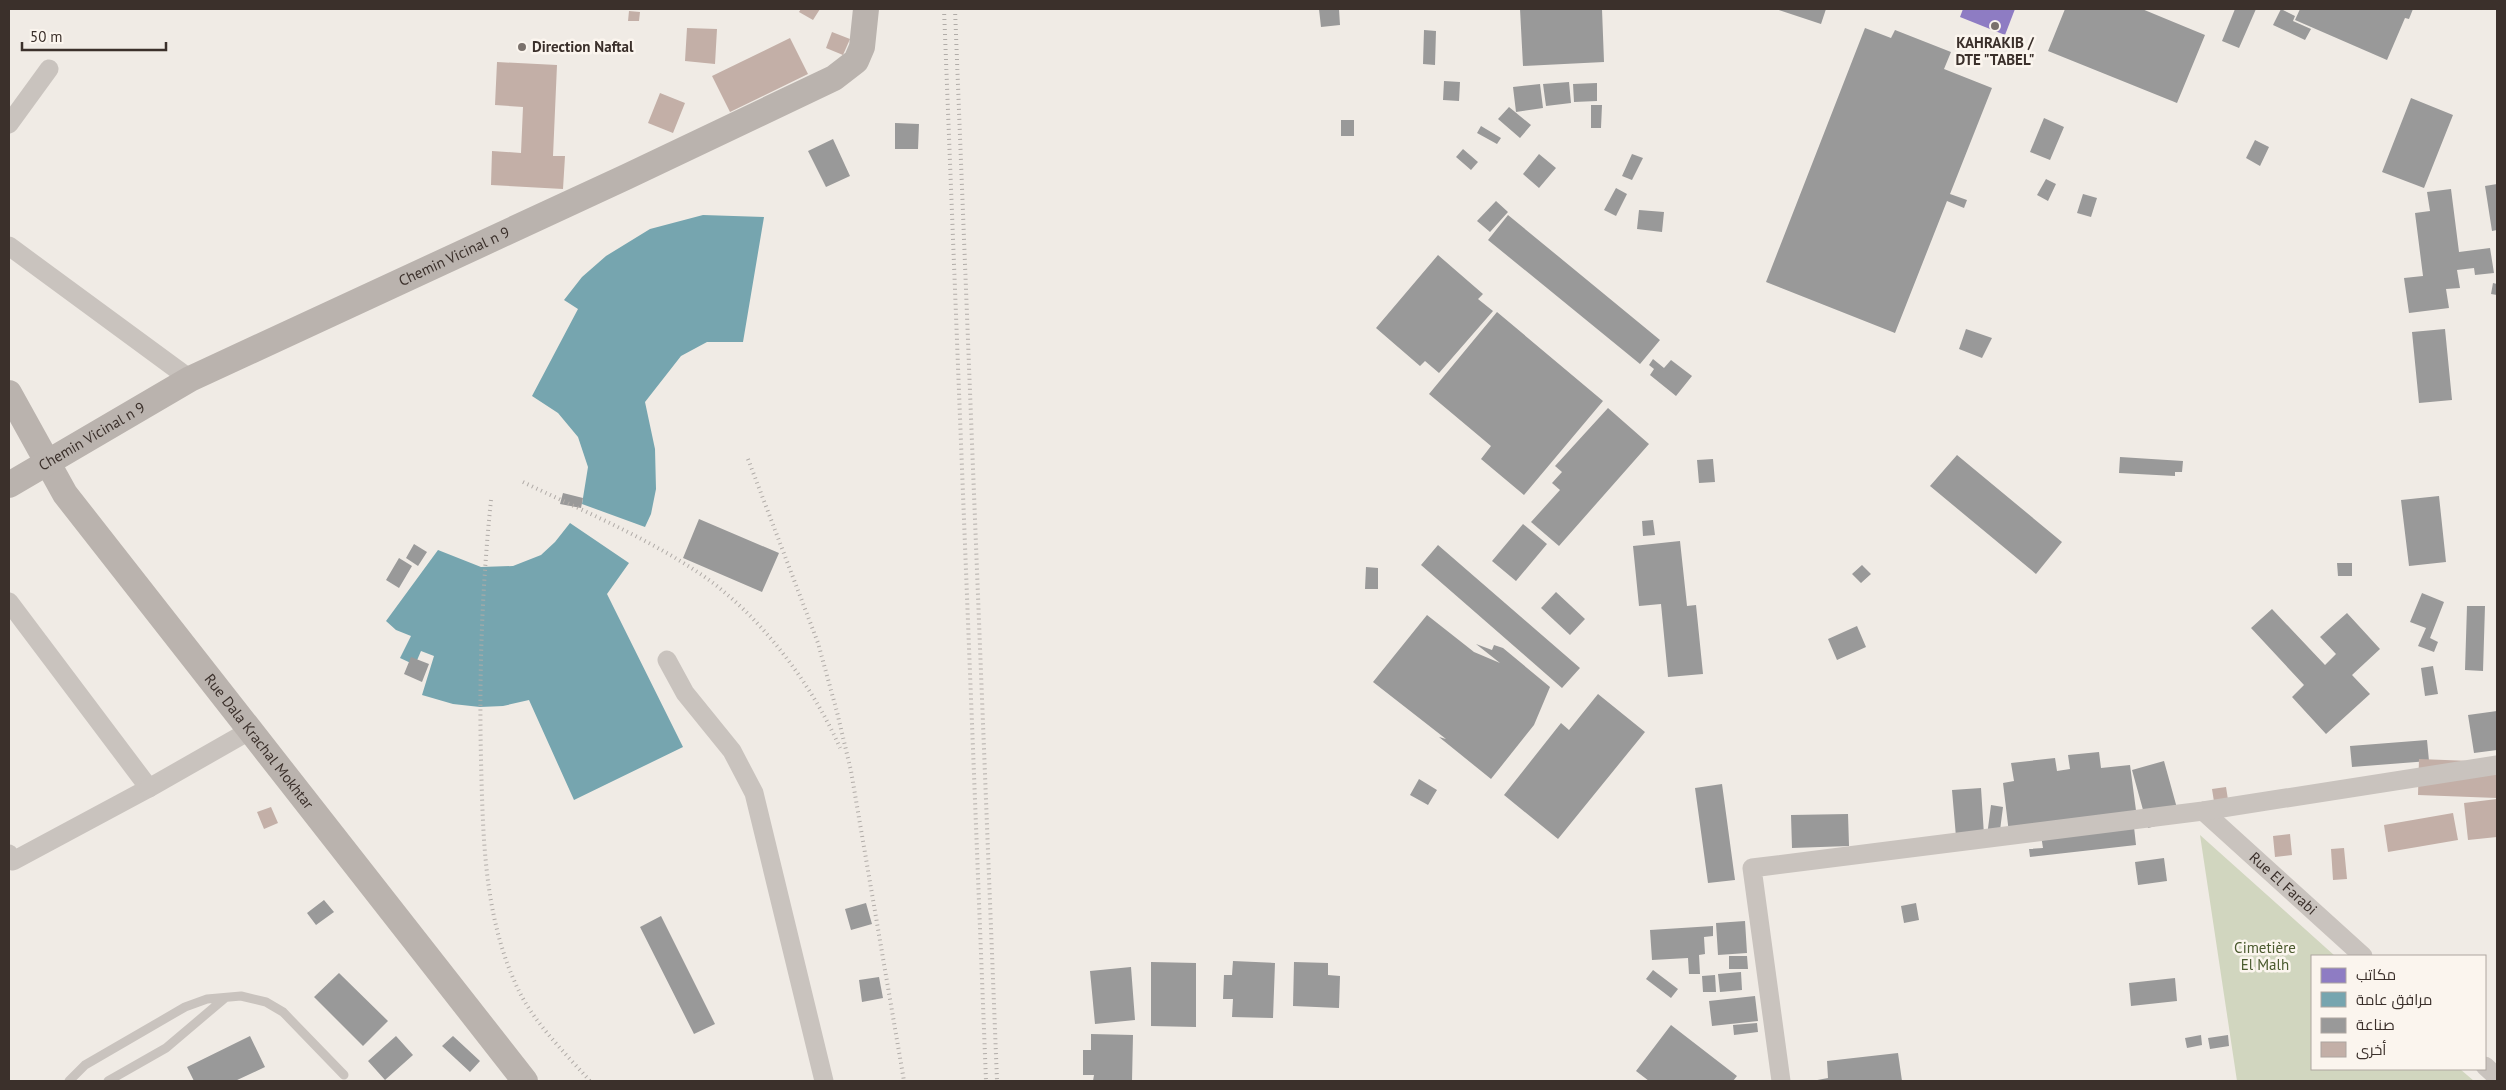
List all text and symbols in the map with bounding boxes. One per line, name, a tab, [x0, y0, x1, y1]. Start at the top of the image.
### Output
scale bar	[22, 20, 166, 52]
marker: KAHRAKIB / DTE "TABEL"	[1989, 20, 2001, 32]
text: 50 m	[30, 27, 63, 46]
place label: KAHRAKIB / DTE "TABEL"	[1955, 33, 2035, 69]
place label: Direction Naftal	[532, 37, 634, 56]
marker: Direction Naftal	[516, 41, 528, 53]
street label: Chemin Vicinal n 9	[395, 222, 513, 290]
street label: Chemin Vicinal n 9	[35, 397, 148, 475]
street label: Rue Dala Krachal Mokhtar	[200, 670, 318, 813]
street label: Rue El Farabi	[2246, 848, 2321, 919]
park label: Cimetière El Malh	[2234, 938, 2296, 974]
legend	[2311, 955, 2486, 1070]
text: مكاتب	[2356, 965, 2396, 984]
text: مرافق عامة	[2356, 990, 2432, 1010]
text: صناعة	[2356, 1015, 2395, 1034]
text: أخرى	[2356, 1040, 2386, 1060]

